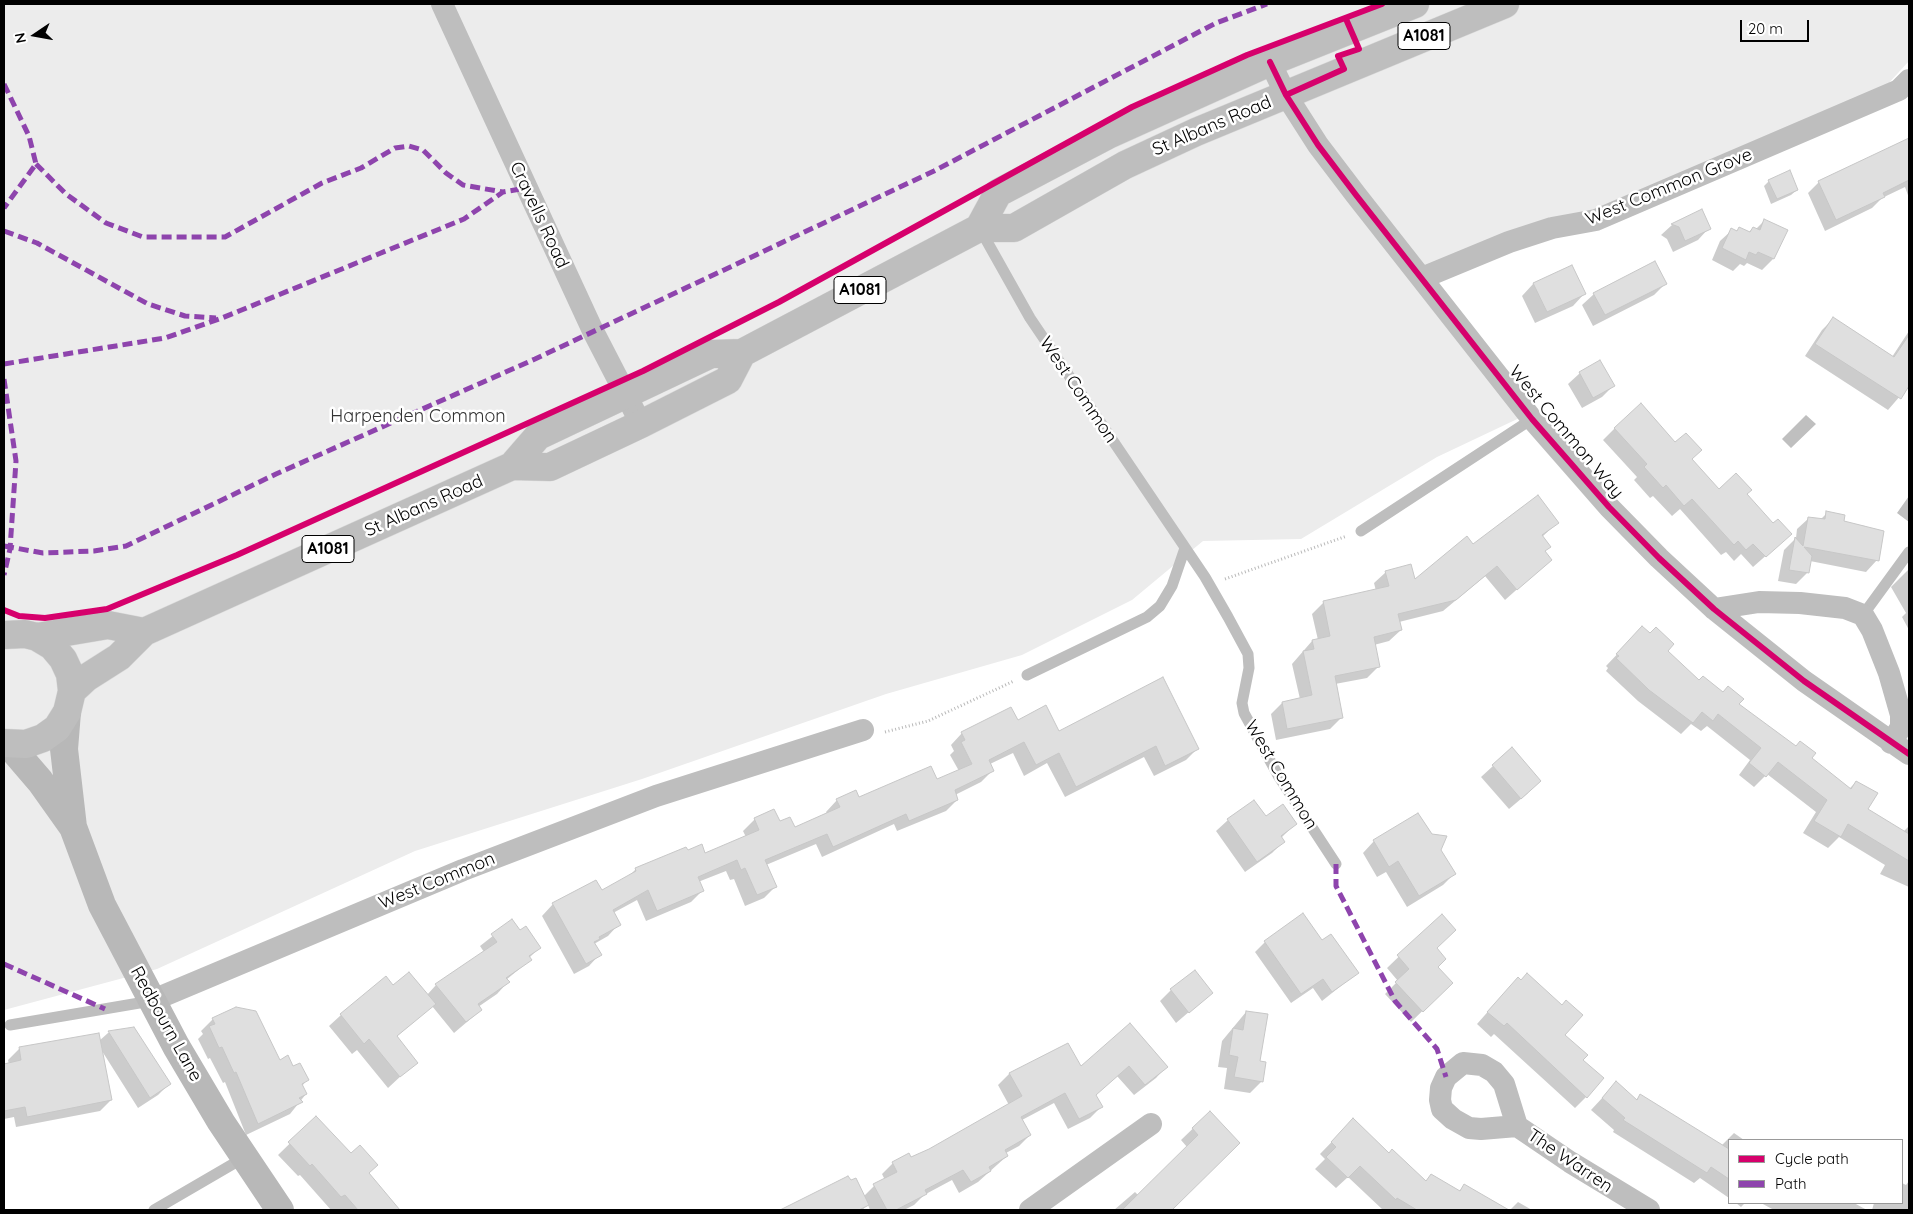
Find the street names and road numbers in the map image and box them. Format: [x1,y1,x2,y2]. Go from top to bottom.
road number: A1081 [1398,22,1450,50]
street label: St Albans Road [1149,91,1275,161]
street label: West Common Grove [1583,144,1755,230]
street label: Cravells Road [505,158,573,272]
road number: A1081 [834,276,886,304]
street label: West Common [1035,333,1121,447]
street label: West Common Way [1504,361,1628,503]
street label: St Albans Road [362,470,486,542]
road number: A1081 [302,536,354,562]
street label: West Common [1240,717,1322,833]
street label: West Common [376,848,498,914]
street label: Redbourn Lane [125,963,207,1085]
street label: The Warren [1523,1125,1617,1197]

